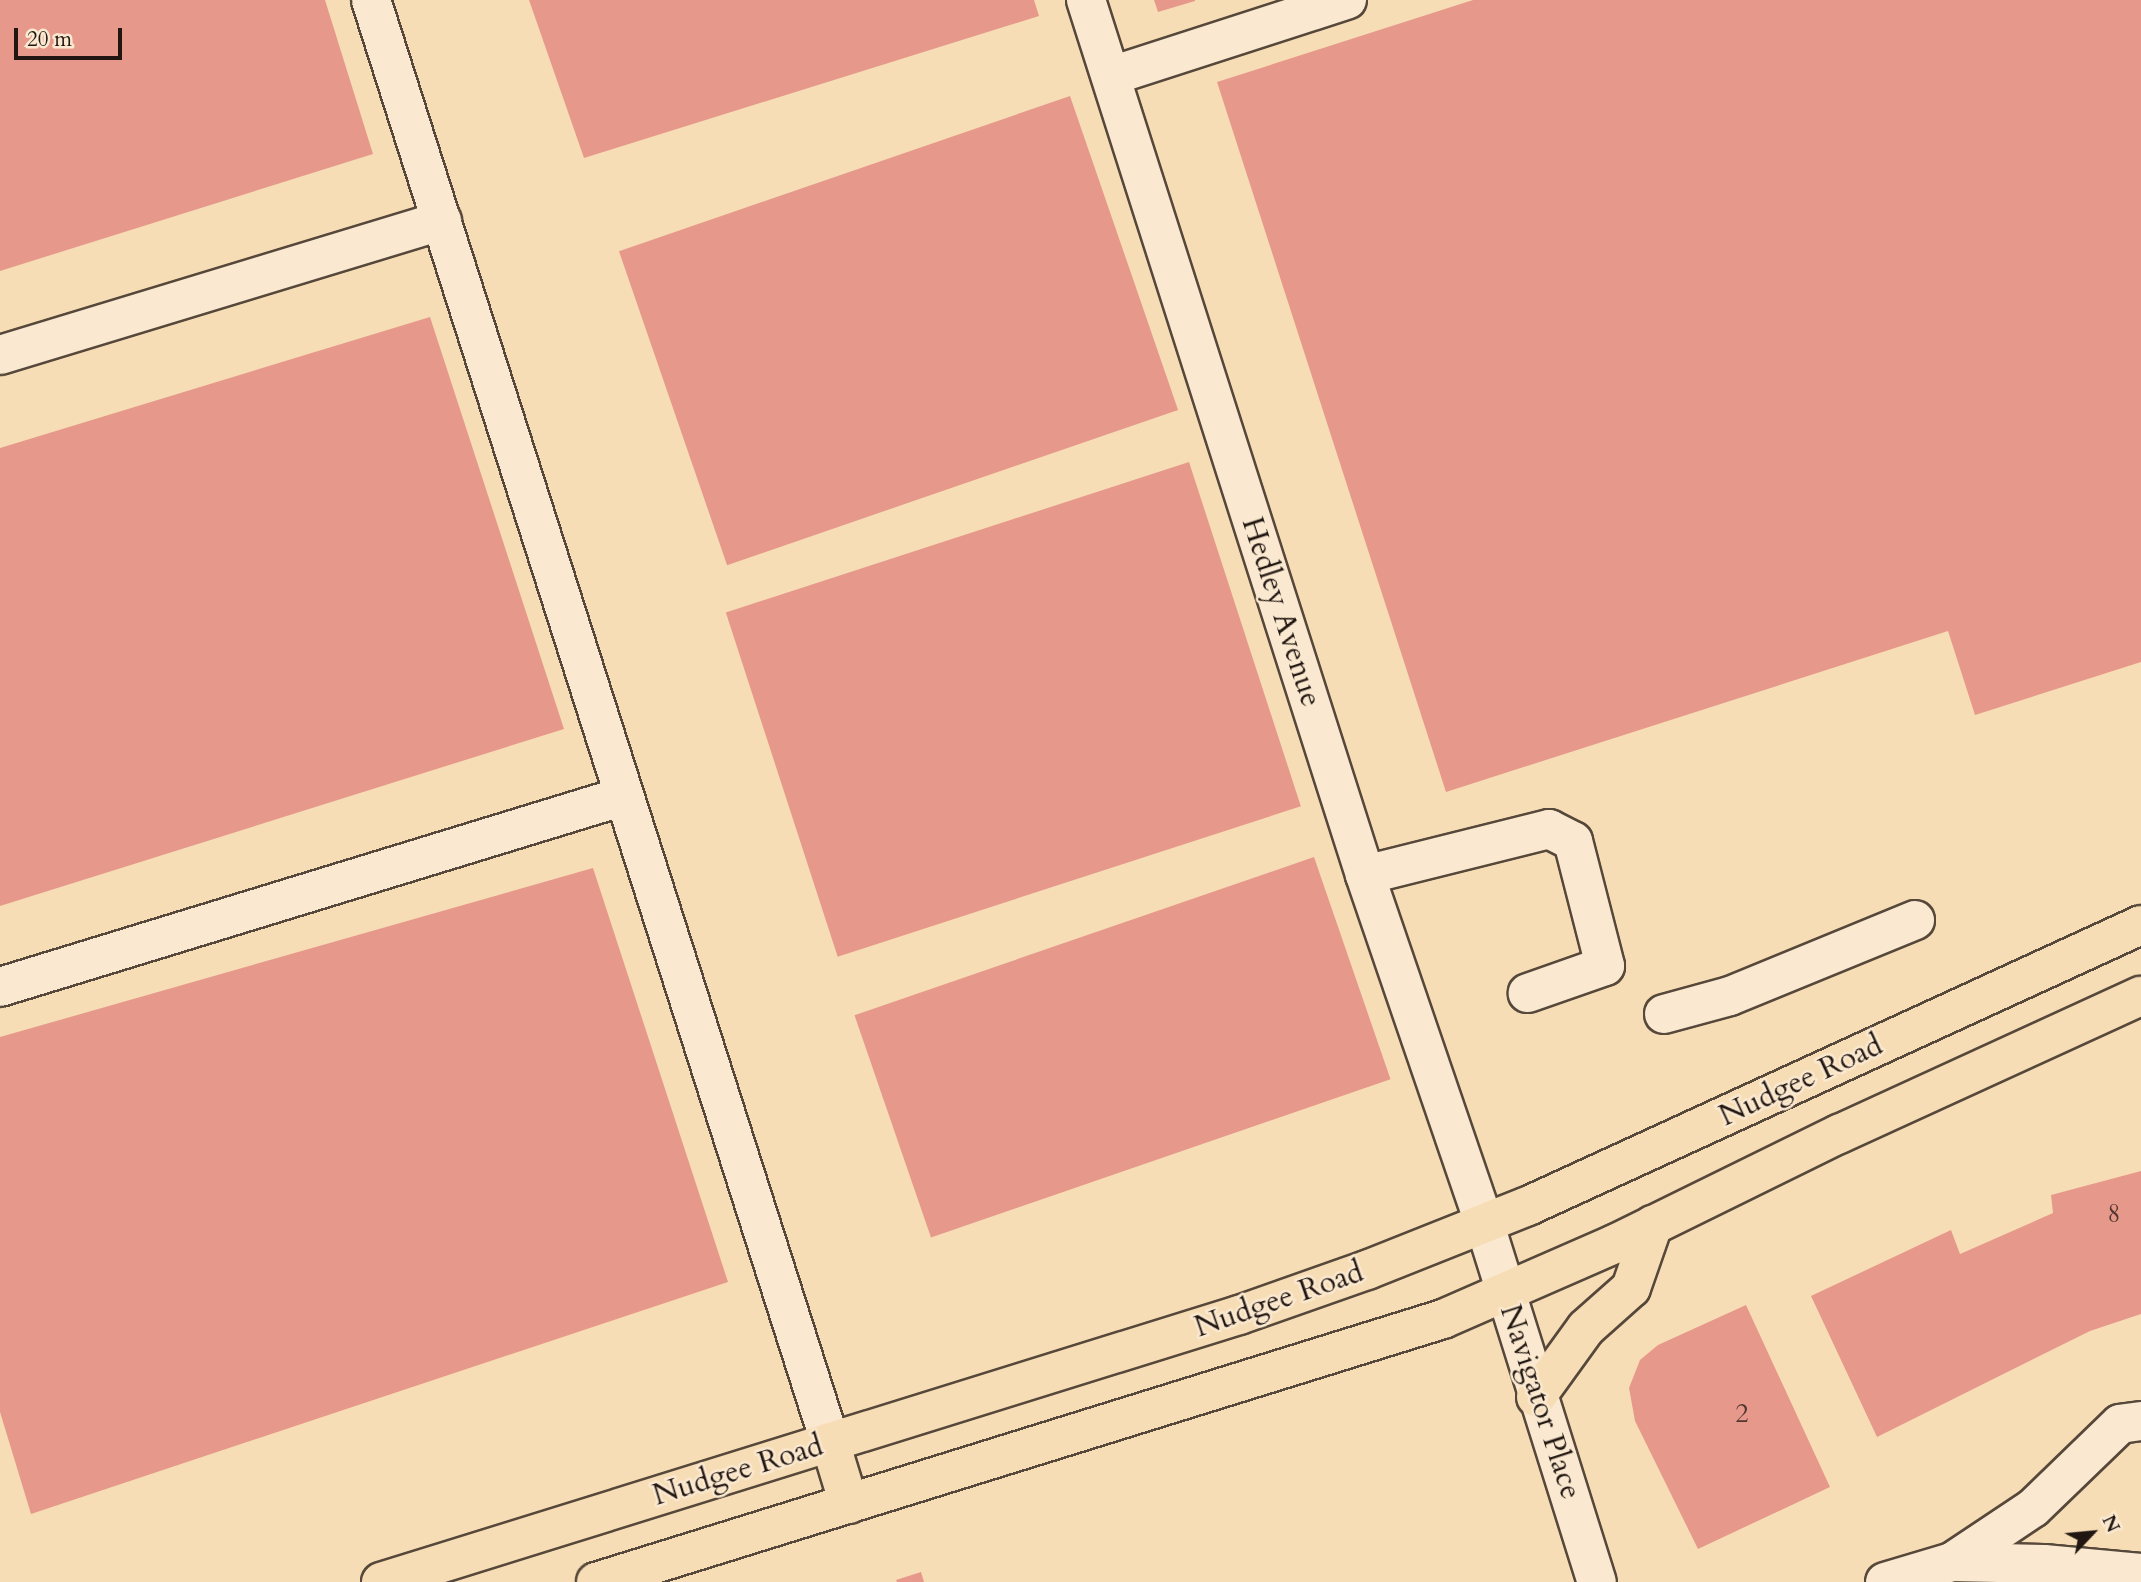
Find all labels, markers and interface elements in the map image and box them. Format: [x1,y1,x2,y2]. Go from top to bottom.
scale bar [18,14,126,58]
text: 20 m [27,25,72,54]
street label: Hedley Avenue [1233,513,1329,711]
street label: Nudgee Road [1714,1027,1888,1135]
house number: 8 [2107,1198,2121,1230]
street label: Nudgee Road [1190,1254,1368,1346]
street label: Navigator Place [1492,1300,1588,1504]
house number: 2 [1735,1398,1749,1430]
street label: Nudgee Road [649,1428,827,1514]
north arrow [2057,1498,2127,1568]
text: N [2096,1511,2126,1537]

